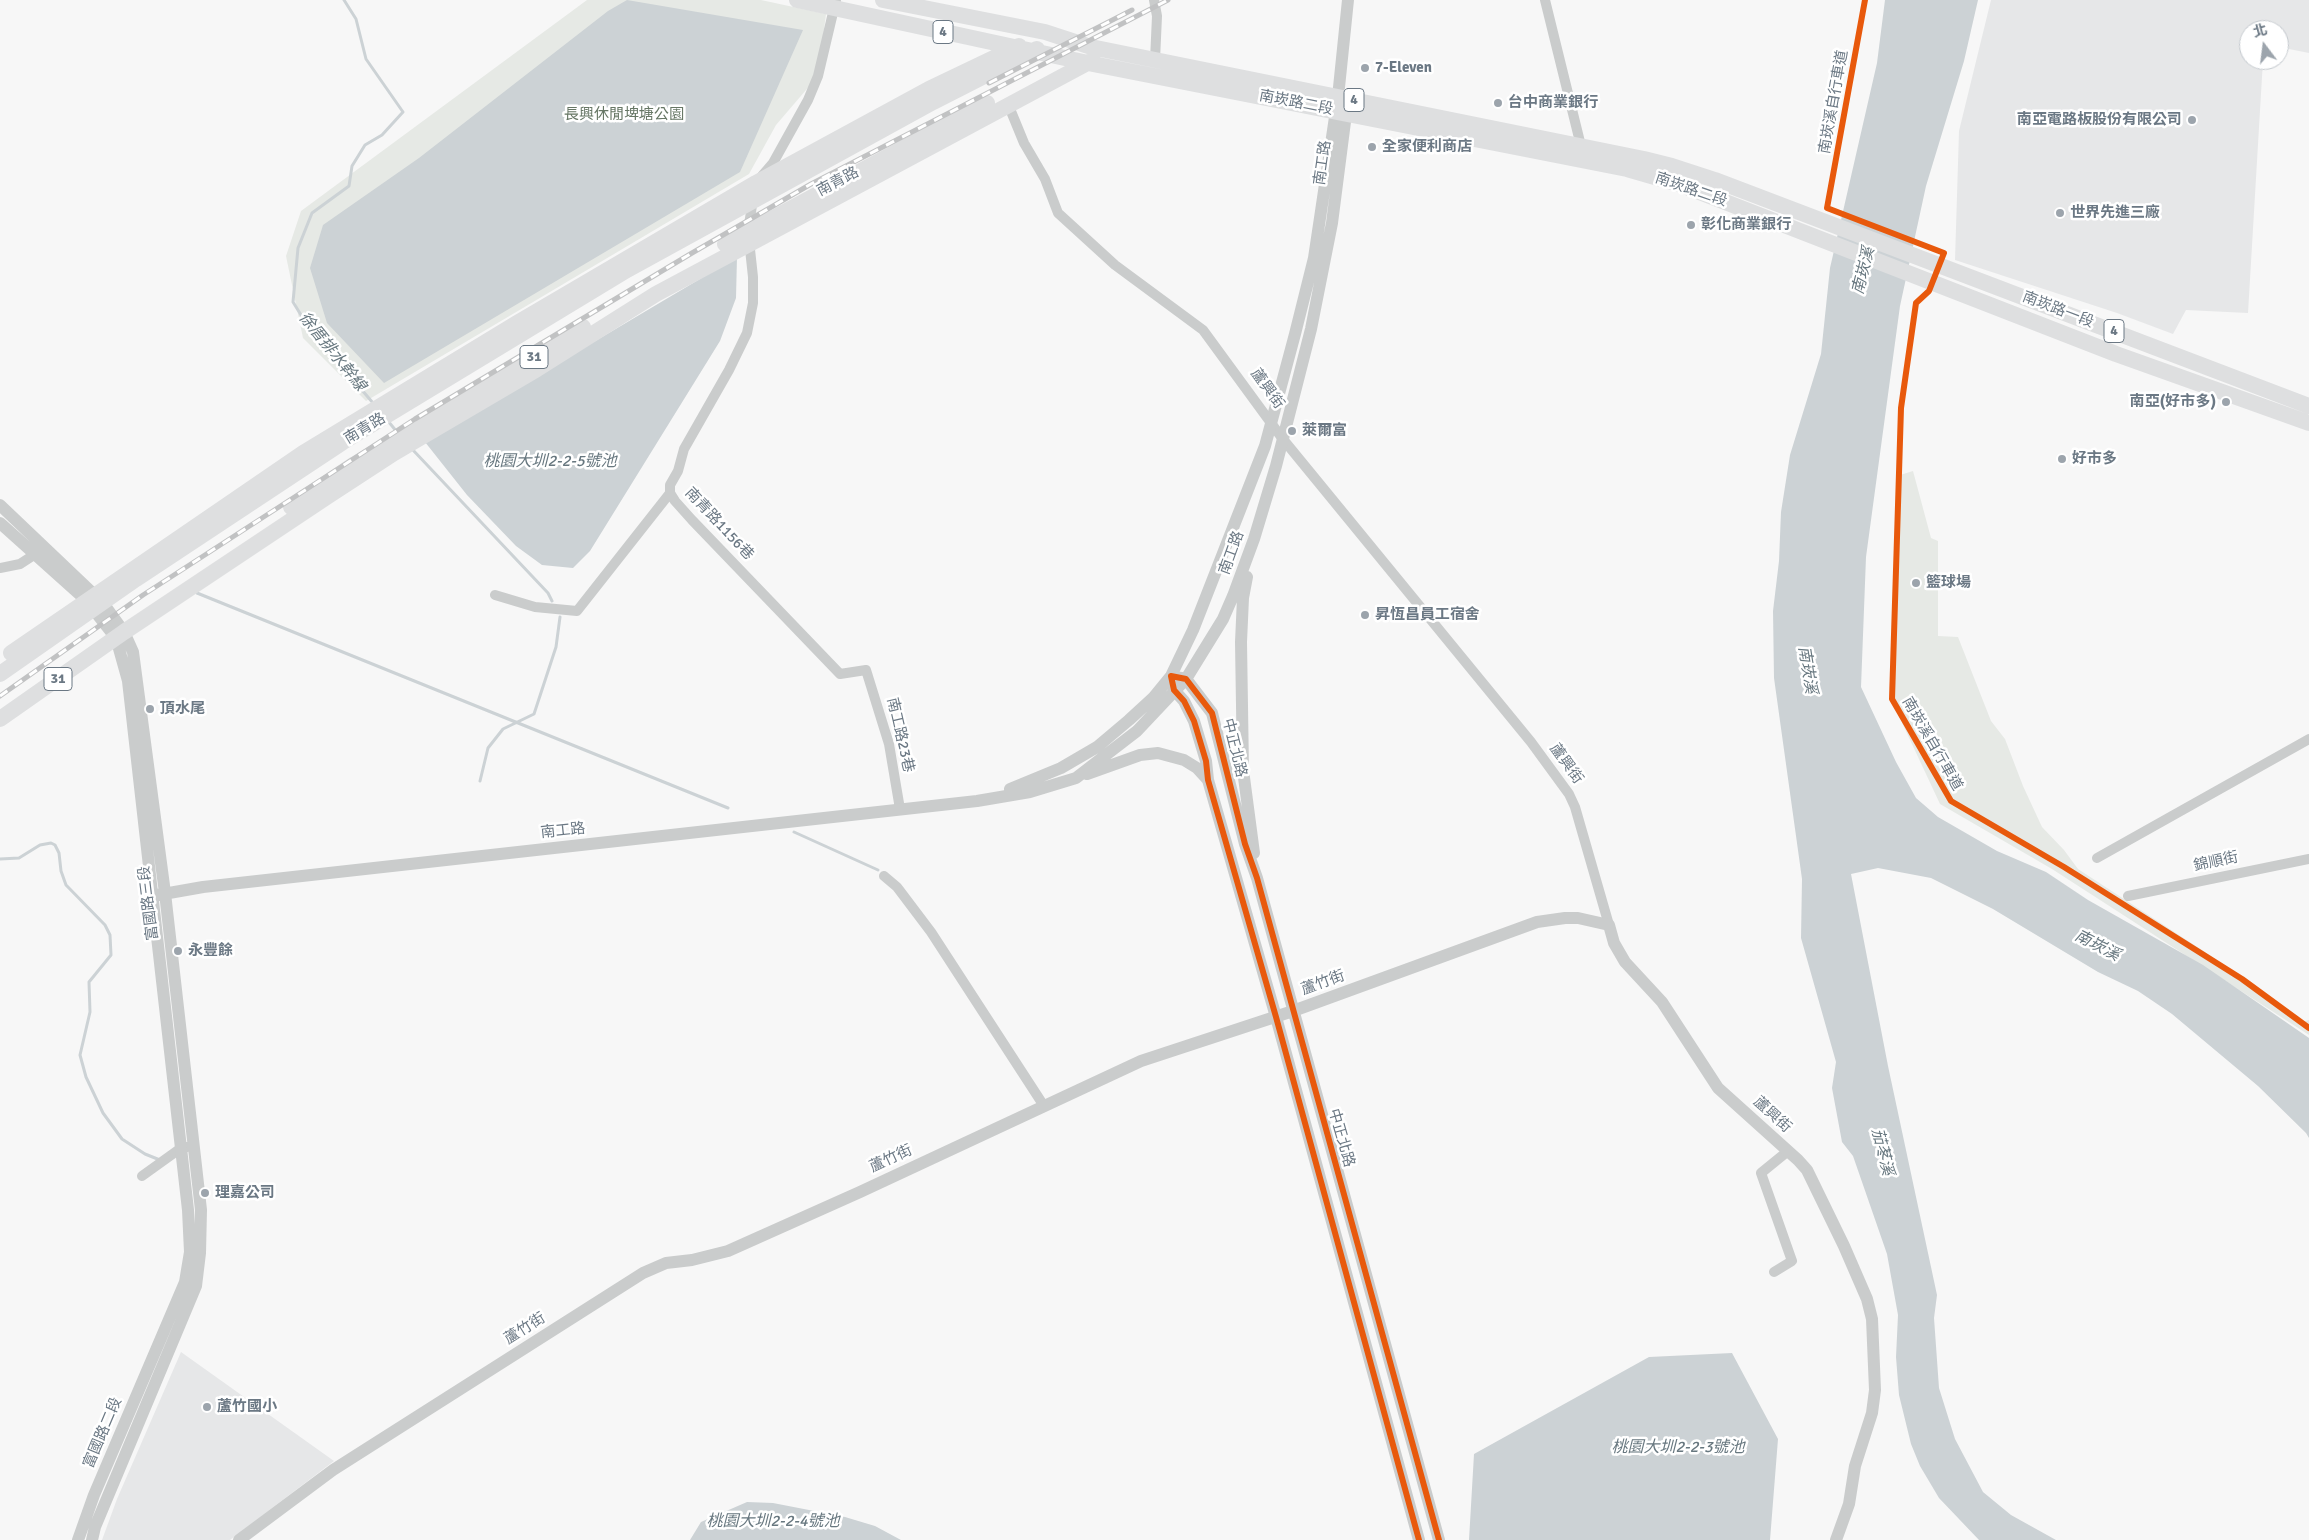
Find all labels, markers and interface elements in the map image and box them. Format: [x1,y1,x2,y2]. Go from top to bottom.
north arrow [2239,20,2289,70]
road number: 4 [933,21,953,44]
text: 北 [2251,21,2269,41]
street label: 南崁溪自行車道 [1816,49,1852,155]
place label: 7-Eleven [1375,59,1432,77]
marker: 7-Eleven [1359,62,1371,74]
street label: 南崁路二段 [1257,87,1335,119]
road number: 4 [1344,88,1364,112]
place label: 台中商業銀行 [1508,94,1598,112]
marker: 台中商業銀行 [1492,97,1504,109]
park label: 長興休閒埤塘公園 [564,106,684,124]
place label: 南亞電路板股份有限公司 [2017,111,2182,129]
marker: 南亞電路板股份有限公司 [2186,114,2198,126]
place label: 全家便利商店 [1382,138,1472,156]
street label: 南工路 [1311,139,1335,187]
marker: 全家便利商店 [1366,141,1378,153]
street label: 南青路 [814,163,862,201]
street label: 南崁路二段 [1653,169,1729,211]
place label: 世界先進三廠 [2070,204,2160,222]
marker: 世界先進三廠 [2054,207,2066,219]
place label: 彰化商業銀行 [1701,216,1791,234]
marker: 彰化商業銀行 [1685,219,1697,231]
water label: 南崁溪 [1849,245,1879,297]
street label: 南崁路一段 [2020,288,2096,332]
water label: 徐厝排水幹線 [294,309,370,395]
road number: 4 [2104,320,2124,342]
road number: 31 [520,346,548,368]
street label: 蘆興街 [1246,366,1288,412]
place label: 南亞(好市多) [2130,393,2216,411]
marker: 南亞(好市多) [2220,396,2232,408]
street label: 南青路 [341,410,389,448]
place label: 萊爾富 [1302,422,1347,440]
marker: 萊爾富 [1286,425,1298,437]
place label: 好市多 [2072,450,2117,468]
water label: 桃園大圳2-2-5號池 [483,452,617,472]
marker: 好市多 [2056,453,2068,465]
street label: 南青路1156巷 [681,484,757,564]
street label: 南工路 [1216,529,1248,577]
place label: 籃球場 [1926,574,1971,592]
marker: 籃球場 [1910,577,1922,589]
place label: 昇恆昌員工宿舍 [1375,606,1480,624]
marker: 昇恆昌員工宿舍 [1359,609,1371,621]
water label: 南崁溪 [1794,645,1820,695]
road number: 31 [44,668,72,691]
street label: 南崁溪自行車道 [1898,694,1966,794]
street label: 南工路23巷 [883,696,917,774]
place label: 頂水尾 [160,700,205,718]
marker: 頂水尾 [144,703,156,715]
street label: 中正北路 [1218,717,1250,779]
street label: 蘆興街 [1545,741,1587,787]
street label: 南工路 [540,820,586,842]
street label: 錦順街 [2192,849,2240,875]
street label: 富國路三段 [135,865,163,941]
water label: 南崁溪 [2071,927,2123,965]
place label: 永豐餘 [188,942,233,960]
marker: 永豐餘 [172,945,184,957]
street label: 蘆竹街 [1299,967,1347,999]
street label: 蘆興街 [1749,1093,1795,1137]
street label: 中正北路 [1324,1107,1358,1169]
water label: 茄苳溪 [1867,1126,1897,1178]
street label: 蘆竹街 [867,1141,915,1177]
place label: 理嘉公司 [215,1184,275,1202]
marker: 理嘉公司 [199,1187,211,1199]
street label: 蘆竹街 [501,1309,549,1349]
street label: 富國路二段 [80,1395,126,1471]
place label: 蘆竹國小 [217,1398,277,1416]
marker: 蘆竹國小 [201,1401,213,1413]
water label: 桃園大圳2-2-3號池 [1611,1438,1745,1458]
water label: 桃園大圳2-2-4號池 [706,1512,840,1532]

